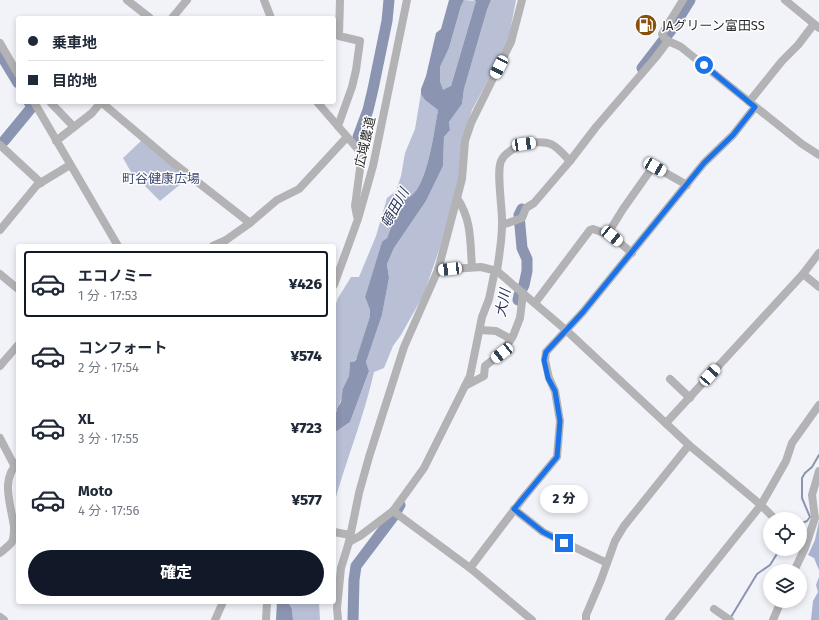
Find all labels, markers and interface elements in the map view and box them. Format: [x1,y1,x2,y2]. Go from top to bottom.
fuel station icon: JAグリーン富田SS [633,12,659,38]
place label: JAグリーン富田SS [662,18,765,33]
text: 乗車地 [52,34,97,52]
car [488,54,510,80]
route start [695,56,713,74]
text: 目的地 [52,72,97,90]
street label: 広域農道 [352,115,378,169]
car [511,136,537,152]
car [642,156,668,178]
park label: 町谷健康広場 [122,171,200,186]
water label: 頓田川 [377,184,414,230]
car [599,224,625,248]
car [437,262,463,276]
icon: car [30,266,66,302]
text: エコノミー [78,267,153,285]
text: ¥426 [289,275,322,293]
water label: 大川 [492,286,514,318]
text: 1 分 · 17:53 [78,288,138,303]
icon: car [30,338,66,374]
text: コンフォート [78,339,168,357]
car [489,341,515,365]
text: ¥574 [291,347,322,365]
text: 2 分 · 17:54 [78,360,139,375]
car [698,362,722,388]
icon: car [30,410,66,446]
text: XL [78,410,94,428]
text: ¥723 [291,419,322,437]
text: 3 分 · 17:55 [78,431,138,446]
icon: car [30,482,66,518]
text: Moto [78,482,113,500]
callout: 2 分 [540,485,588,513]
text: ¥577 [291,491,322,509]
text: 2 分 [553,491,575,506]
text: 4 分 · 17:56 [78,503,139,518]
map controls [763,512,807,608]
button: locate [763,512,807,556]
route end [555,534,573,552]
button: 確定 [28,550,324,596]
button: layers [763,564,807,608]

